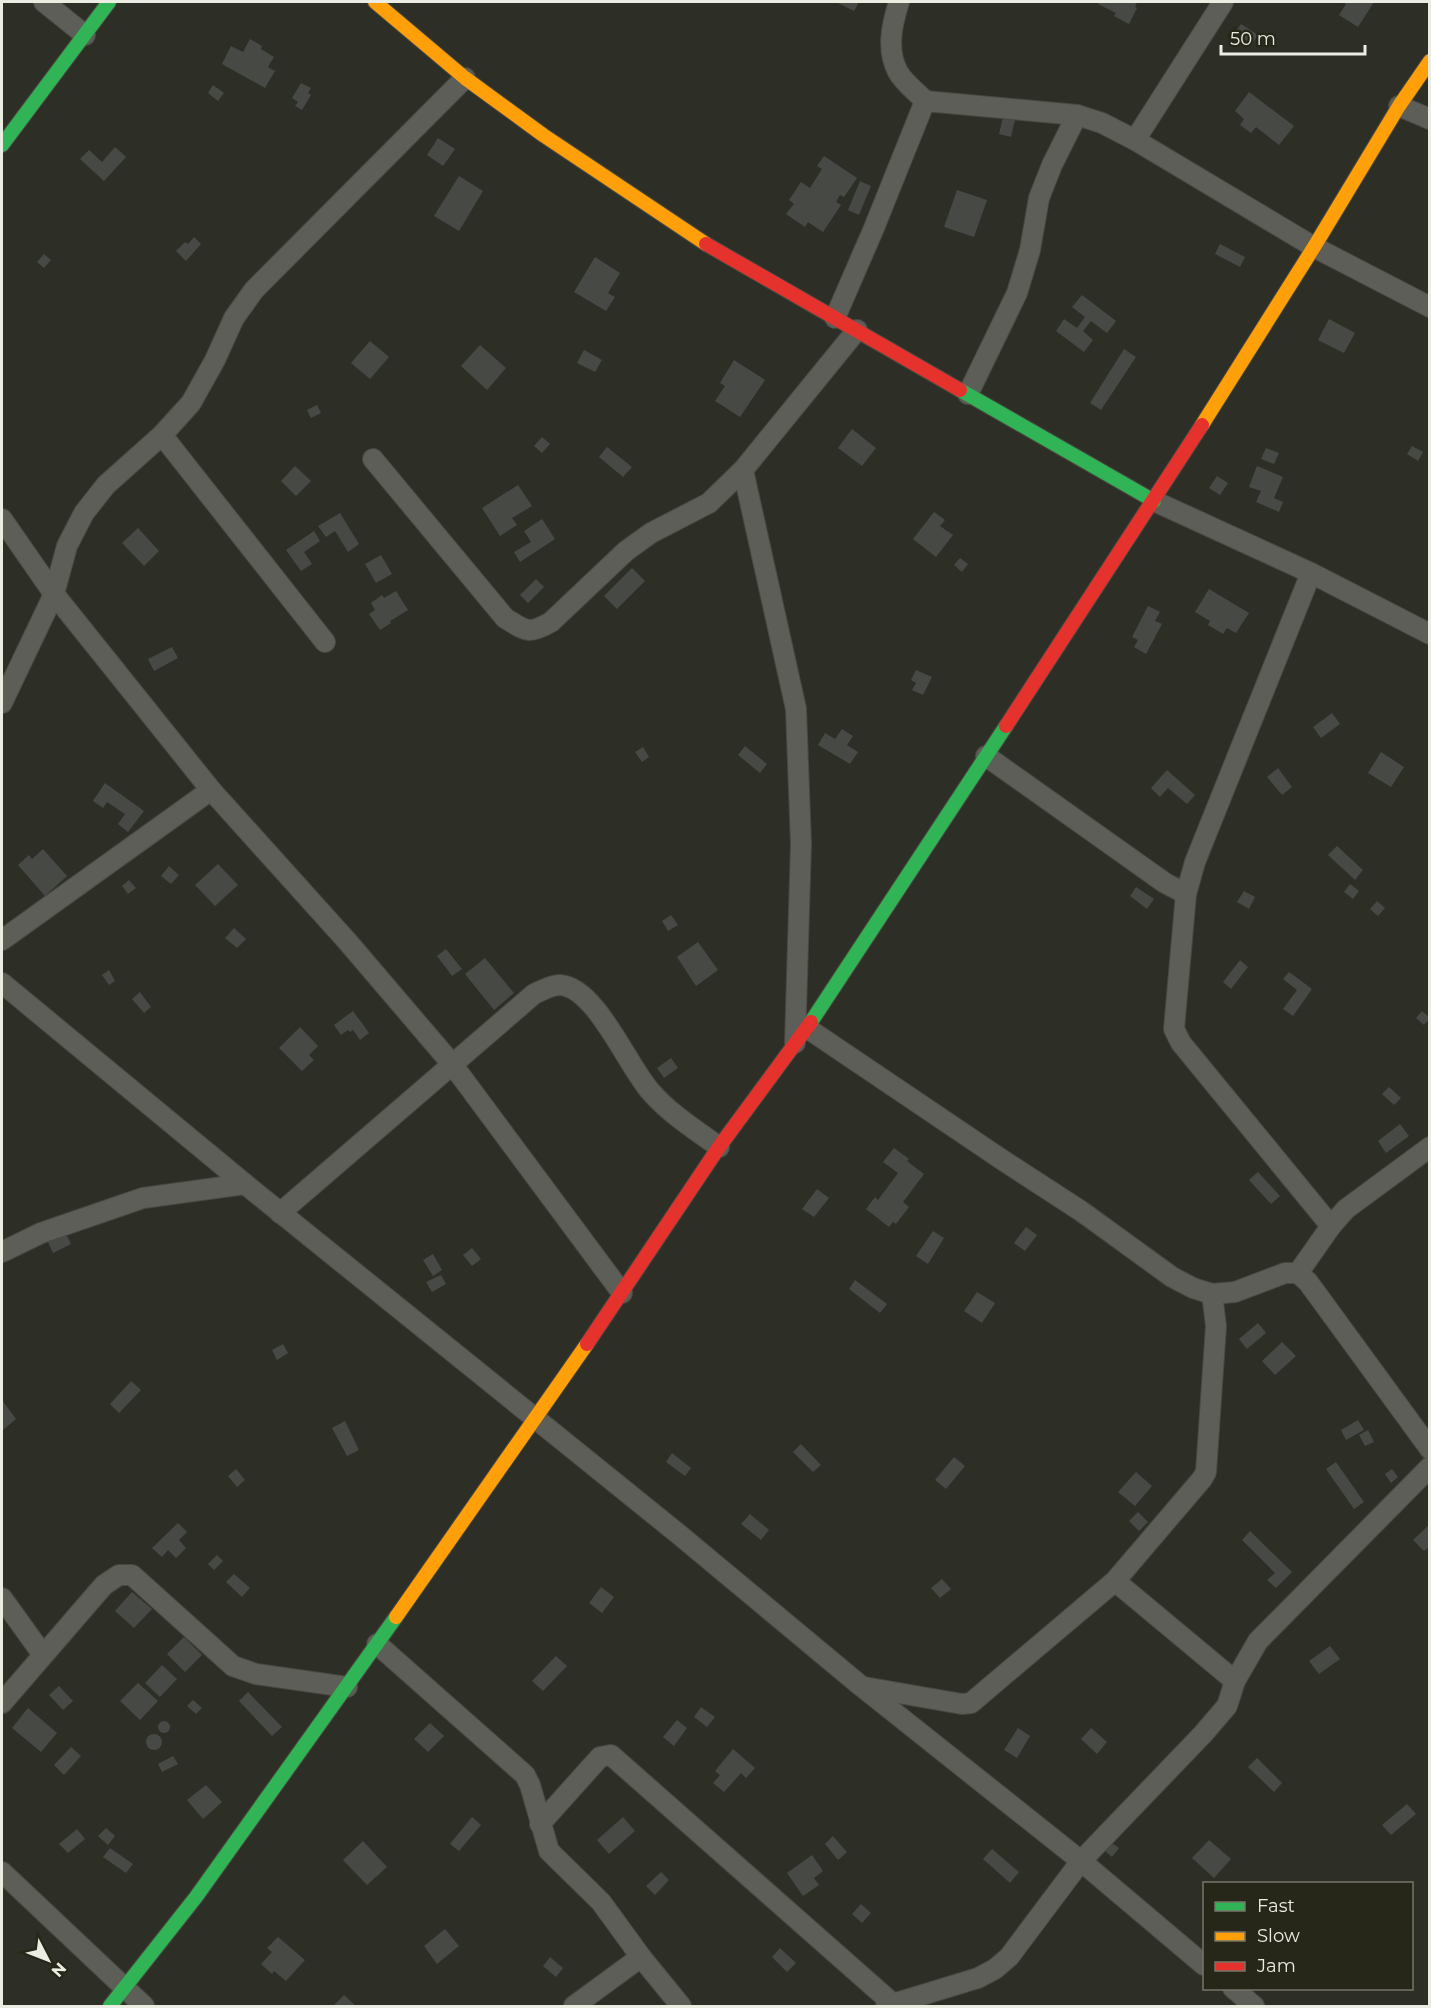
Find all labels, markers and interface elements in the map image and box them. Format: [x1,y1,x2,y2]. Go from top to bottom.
scale bar [1221,18,1365,56]
text: 50 m [1230,28,1276,50]
legend [1203,1882,1413,1990]
text: Fast [1257,1895,1295,1917]
text: Slow [1257,1925,1300,1947]
north arrow [18,1930,78,1990]
text: Jam [1256,1955,1296,1977]
text: N [47,1959,70,1981]

